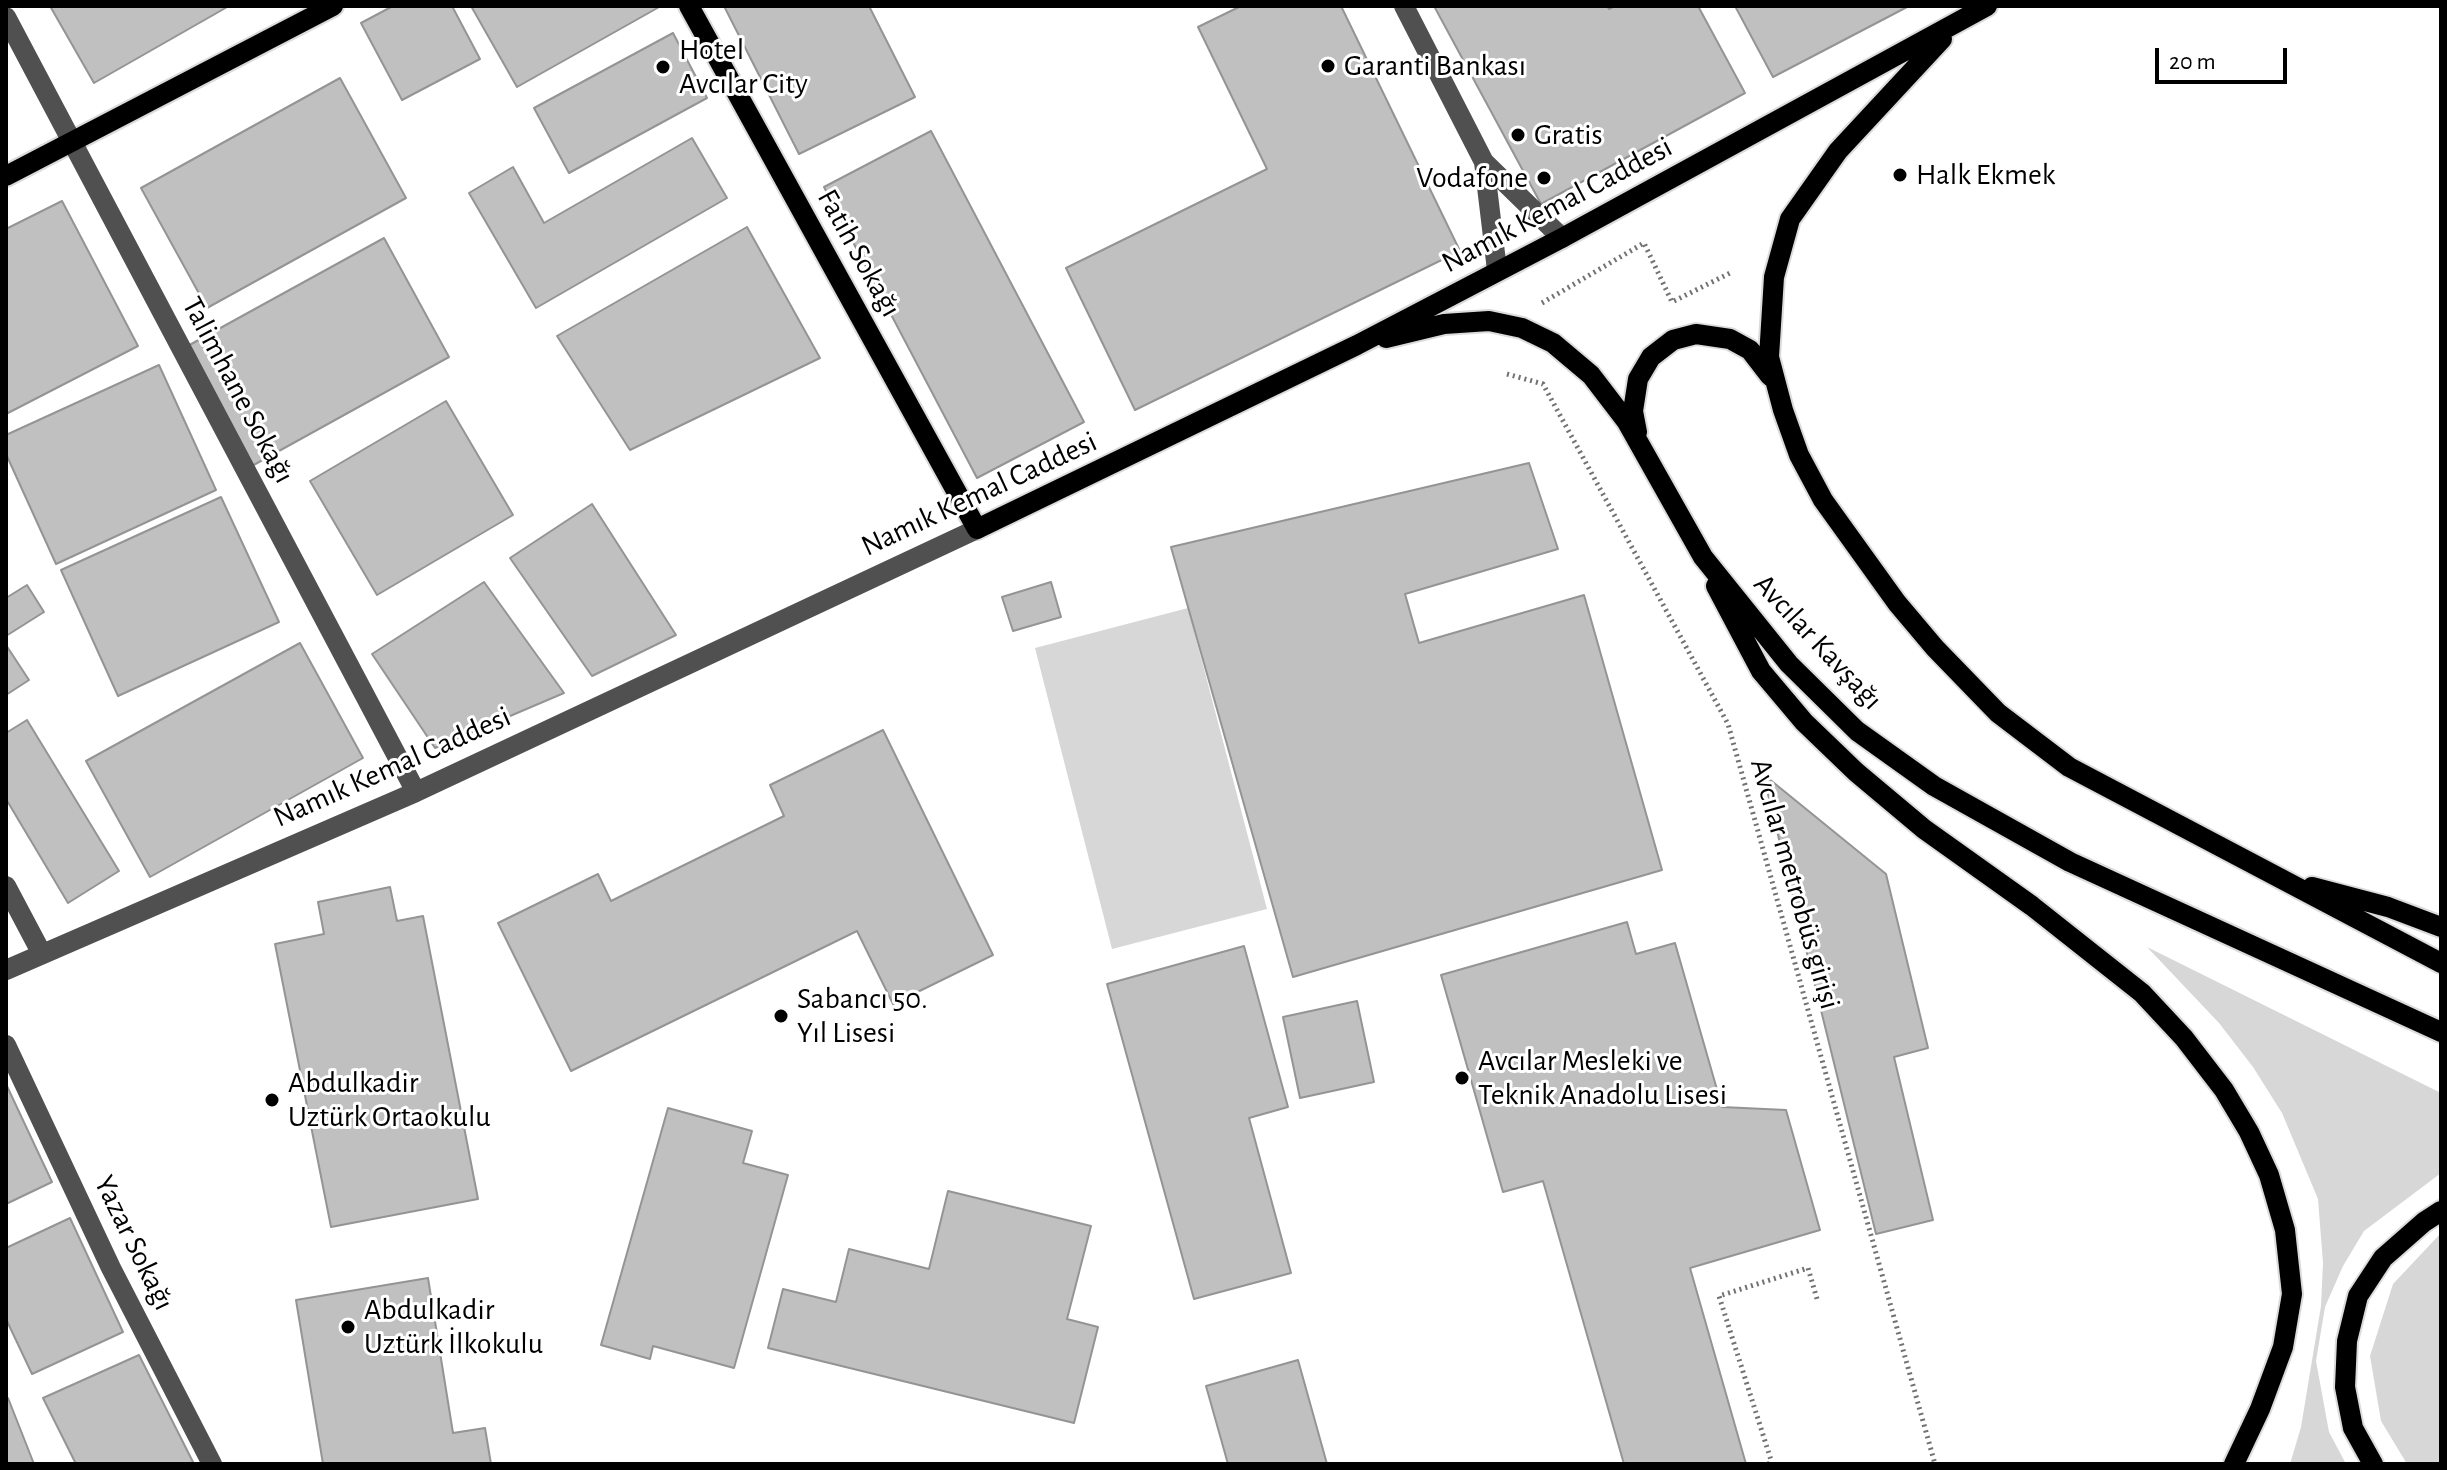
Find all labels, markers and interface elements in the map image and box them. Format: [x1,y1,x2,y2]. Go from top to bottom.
place label: Hotel Avcılar City [679,32,808,102]
scale bar [2159,32,2291,82]
place label: Garanti Bankası [1344,48,1526,84]
text: 20 m [2169,50,2216,74]
marker: Garanti Bankası [1319,57,1337,75]
marker: Hotel Avcılar City [654,58,672,76]
place label: Gratis [1534,117,1603,153]
marker: Gratis [1509,126,1527,144]
street label: Namık Kemal Caddesi [1436,129,1678,281]
place label: Halk Ekmek [1916,157,2055,193]
place label: Vodafone [1416,160,1528,196]
marker: Halk Ekmek [1891,166,1909,184]
marker: Vodafone [1535,169,1553,187]
street label: Fatih Sokağı [809,183,909,323]
street label: Talimhane Sokağı [174,291,302,489]
street label: Namık Kemal Caddesi [855,424,1103,564]
street label: Avcılar Kavşağı [1746,567,1890,717]
street label: Namık Kemal Caddesi [268,699,516,835]
street label: Avcılar metrobüs girişi [1742,754,1848,1014]
place label: Sabancı 50. Yıl Lisesi [797,981,928,1052]
marker: Sabancı 50. Yıl Lisesi [772,1007,790,1025]
place label: Avcılar Mesleki ve Teknik Anadolu Lisesi [1478,1043,1727,1114]
place label: Abdulkadir Uztürk Ortaokulu [288,1065,491,1136]
marker: Avcılar Mesleki ve Teknik Anadolu Lisesi [1453,1069,1471,1087]
marker: Abdulkadir Uztürk Ortaokulu [263,1091,281,1109]
street label: Yazar Sokağı [86,1170,182,1316]
place label: Abdulkadir Uztürk İlkokulu [364,1292,543,1362]
marker: Abdulkadir Uztürk İlkokulu [339,1318,357,1336]

